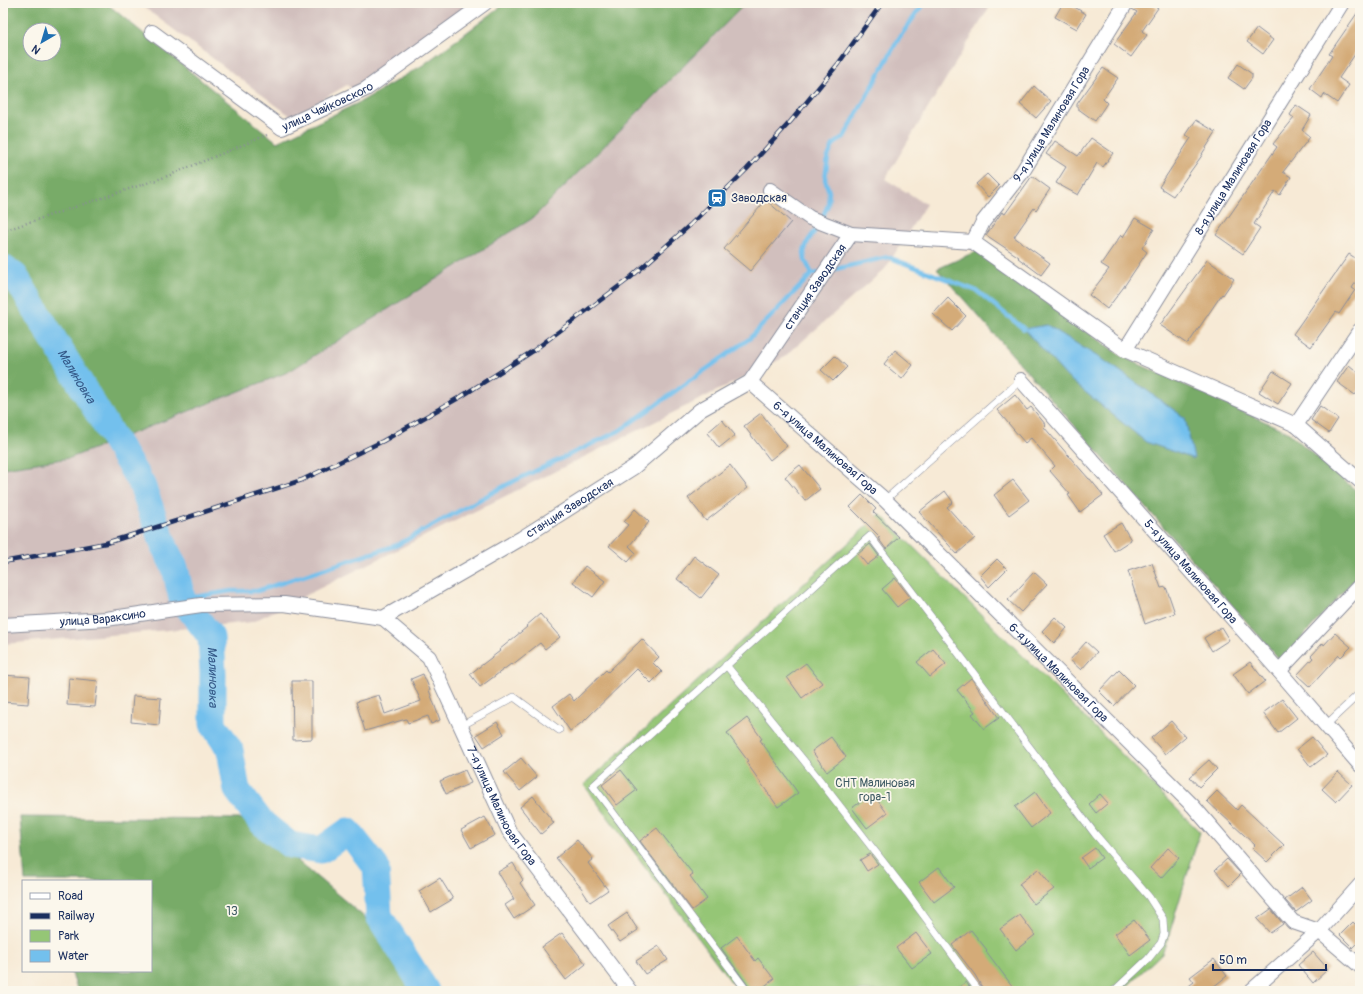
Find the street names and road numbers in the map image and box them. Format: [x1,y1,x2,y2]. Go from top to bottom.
street label: 9-я улица Малиновая Гора [1010,63,1093,185]
street label: улица Чайковского [279,78,377,135]
street label: 8-я улица Малиновая Гора [1191,116,1275,238]
street label: станция Заводская [780,241,850,332]
street label: 6-я улица Малиновая Гора [770,398,881,498]
street label: станция Заводская [523,474,616,541]
street label: 5-я улица Малиновая Гора [1141,516,1241,627]
street label: улица Вараксино [58,606,147,629]
street label: 6-я улица Малиновая Гора [1006,620,1112,725]
street label: 7-я улица Малиновая Гора [463,744,540,869]

